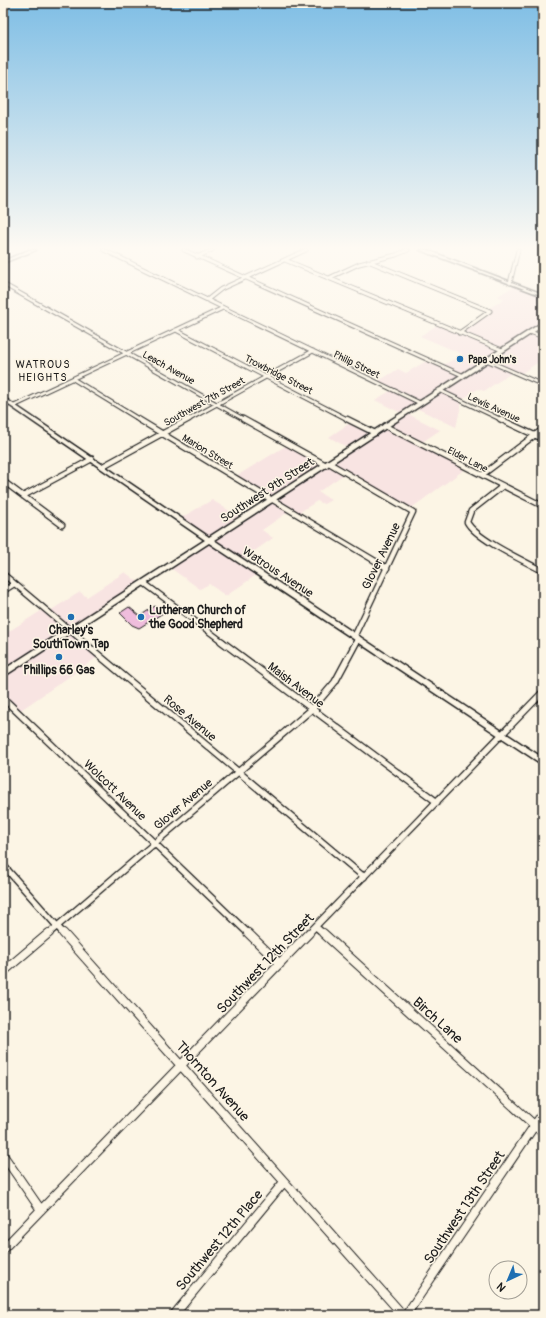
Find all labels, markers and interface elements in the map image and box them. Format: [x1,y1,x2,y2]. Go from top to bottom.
street label: Philip Street [331,348,383,382]
street label: Leach Avenue [140,349,197,387]
street label: Trowbridge Street [242,353,316,398]
marker: Papa John's [455,354,465,364]
place label: Papa John's [468,354,517,366]
district label: WATROUS HEIGHTS [15,358,71,384]
street label: Southwest 7th Street [162,374,248,429]
street label: Lewis Avenue [465,391,522,425]
street label: Marion Street [180,432,236,472]
street label: Elder Lane [445,445,490,475]
street label: Southwest 9th Street [218,454,317,526]
street label: Glover Avenue [359,520,404,592]
street label: Watrous Avenue [239,544,316,601]
place label: Lutheran Church of the Good Shepherd [148,603,246,632]
marker: Charley's SouthTown Tap [66,612,76,622]
marker: Lutheran Church of the Good Shepherd [136,612,146,622]
place label: Charley's SouthTown Tap [33,623,110,652]
marker: Phillips 66 Gas [54,652,64,662]
street label: Maish Avenue [264,659,327,712]
place label: Phillips 66 Gas [23,663,95,678]
street label: Rose Avenue [160,692,219,745]
street label: Wolcott Avenue [80,757,149,824]
street label: Glover Avenue [151,775,216,833]
street label: Southwest 12th Street [213,909,318,1017]
street label: Birch Lane [409,994,466,1047]
street label: Thornton Avenue [172,1038,253,1125]
street label: Southwest 13th Street [420,1147,509,1267]
street label: Southwest 12th Place [172,1186,267,1294]
north arrow [488,1260,528,1300]
text: N [494,1279,509,1294]

